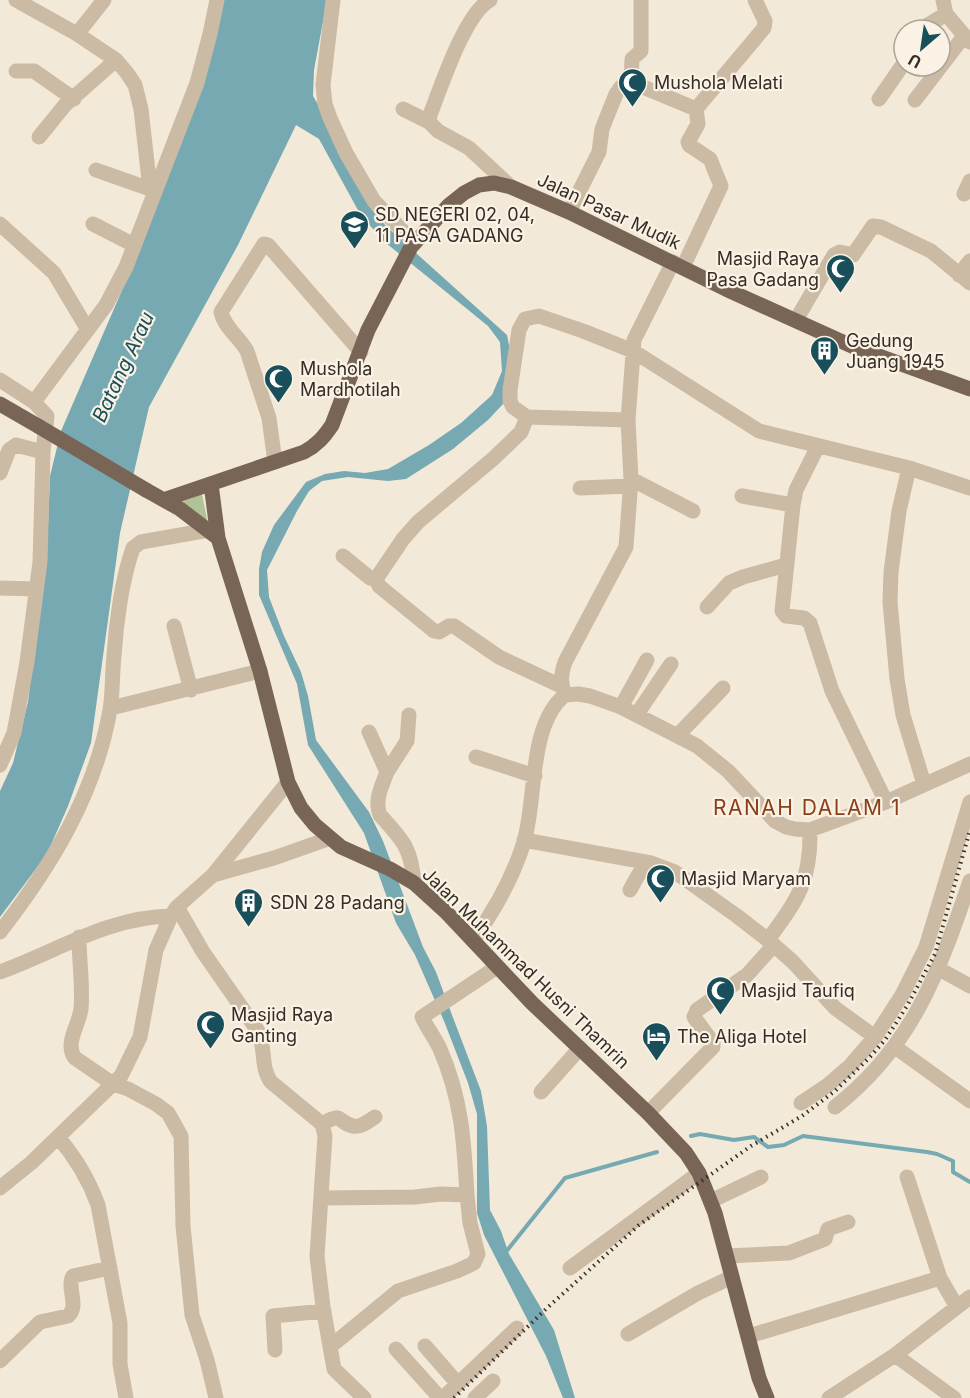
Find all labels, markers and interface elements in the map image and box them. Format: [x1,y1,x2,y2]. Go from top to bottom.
north arrow [892,18,952,78]
text: U [905,50,925,73]
mosque icon: Mushola Melati [617,66,649,108]
place label: Mushola Melati [654,72,783,93]
street label: Jalan Pasar Mudik [534,169,684,253]
place label: SD NEGERI 02, 04, 11 PASA GADANG [375,204,535,246]
school or university icon: SD NEGERI 02, 04, 11 PASA GADANG [338,208,370,250]
place label: Masjid Raya Pasa Gadang [706,248,819,290]
mosque icon: Masjid Raya Pasa Gadang [824,252,856,294]
water label: Batang Arau [87,308,159,426]
place label: Gedung Juang 1945 [846,330,945,372]
building icon: Gedung Juang 1945 [809,334,841,376]
place label: Mushola Mardhotilah [300,358,401,400]
mosque icon: Mushola Mardhotilah [263,362,295,404]
district label: RANAH DALAM 1 [713,795,901,820]
mosque icon: Masjid Maryam [644,862,676,904]
street label: Jalan Muhammad Husni Thamrin [418,863,634,1073]
place label: Masjid Maryam [681,868,811,889]
building icon: SDN 28 Padang [233,886,265,928]
place label: SDN 28 Padang [270,892,405,913]
mosque icon: Masjid Taufiq [704,974,736,1016]
place label: Masjid Taufiq [741,980,855,1001]
place label: Masjid Raya Ganting [231,1004,333,1046]
mosque icon: Masjid Raya Ganting [194,1008,226,1050]
hotel icon: The Aliga Hotel [640,1020,672,1062]
place label: The Aliga Hotel [677,1026,807,1047]

